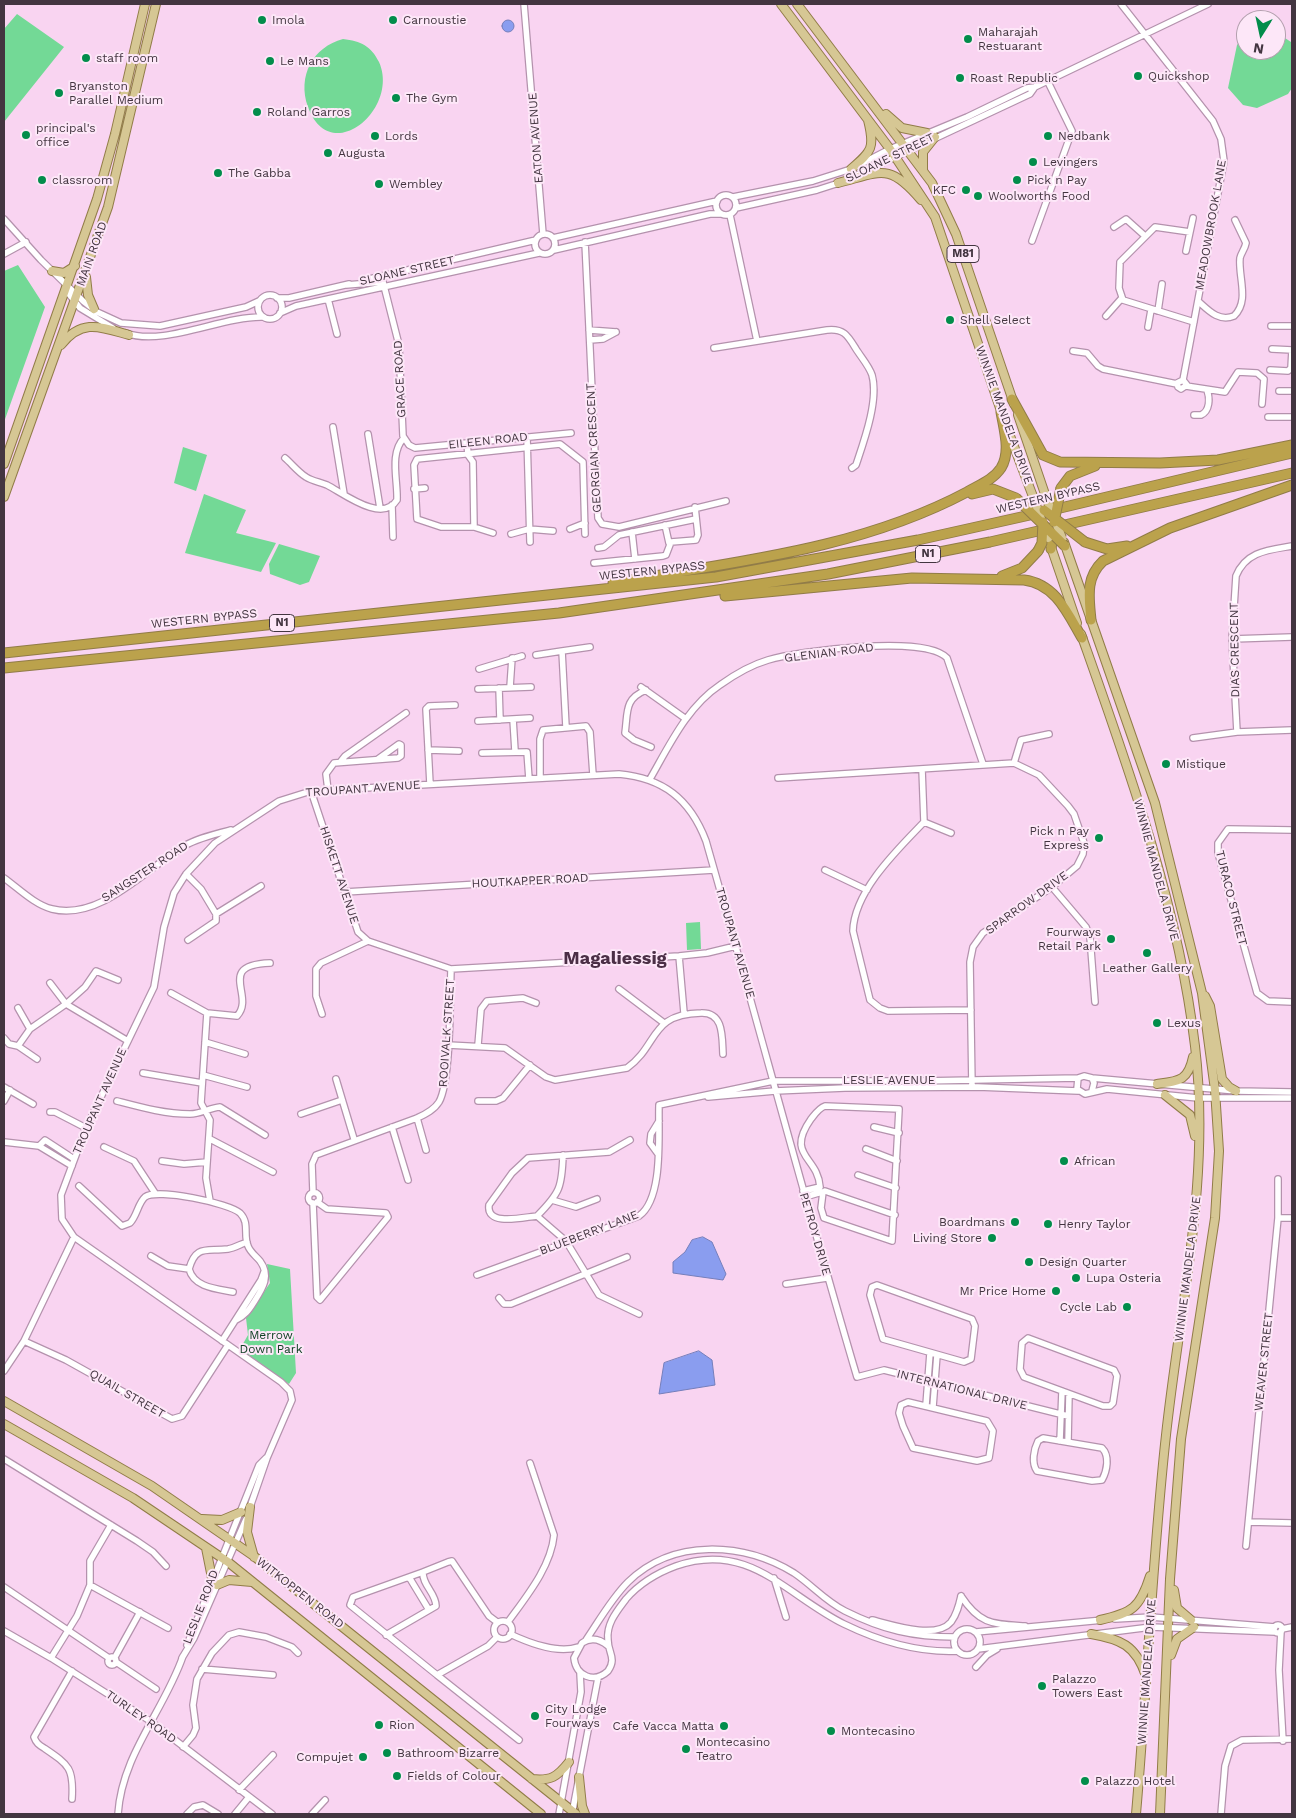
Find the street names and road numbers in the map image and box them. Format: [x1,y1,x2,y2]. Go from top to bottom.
street label: EATON AVENUE [526,92,546,184]
street label: SLOANE STREET [843,130,937,186]
street label: MEADOWBROOK LANE [1192,159,1230,291]
street label: MAIN ROAD [74,220,110,288]
road number: M81 [947,245,979,262]
street label: SLOANE STREET [358,253,456,289]
street label: GRACE ROAD [391,340,409,418]
street label: WINNIE MANDELA DRIVE [972,344,1036,486]
street label: GEORGIAN CRESCENT [583,383,605,513]
street label: EILEEN ROAD [448,430,528,452]
street label: WESTERN BYPASS [995,479,1101,517]
road number: N1 [916,546,940,562]
street label: WESTERN BYPASS [598,558,706,584]
street label: DIAS CRESCENT [1227,602,1243,698]
street label: WESTERN BYPASS [150,606,258,632]
road number: N1 [270,614,294,632]
street label: GLENIAN ROAD [784,640,874,666]
street label: TROUPANT AVENUE [305,778,421,800]
street label: WINNIE MANDELA DRIVE [1130,798,1182,942]
street label: HISKETT AVENUE [316,824,362,926]
street label: SANGSTER ROAD [99,839,191,905]
street label: TURACO STREET [1212,849,1250,947]
street label: SPARROW DRIVE [983,868,1071,938]
street label: HOUTKAPPER ROAD [471,871,589,891]
street label: TROUPANT AVENUE [712,886,758,1000]
street label: ROOIVALK STREET [436,978,458,1088]
street label: TROUPANT AVENUE [70,1046,130,1156]
street label: LESLIE AVENUE [843,1073,935,1087]
street label: PETROY DRIVE [796,1191,834,1277]
street label: WINNIE MANDELA DRIVE [1172,1196,1204,1342]
street label: BLUEBERRY LANE [538,1208,640,1258]
street label: WEAVER STREET [1252,1312,1276,1412]
street label: QUAIL STREET [87,1367,167,1421]
street label: INTERNATIONAL DRIVE [895,1367,1029,1413]
street label: WITKOPPEN ROAD [253,1554,347,1632]
street label: LESLIE ROAD [180,1568,222,1646]
street label: WINNIE MANDELA DRIVE [1135,1599,1159,1745]
street label: TURLEY ROAD [103,1687,179,1747]

